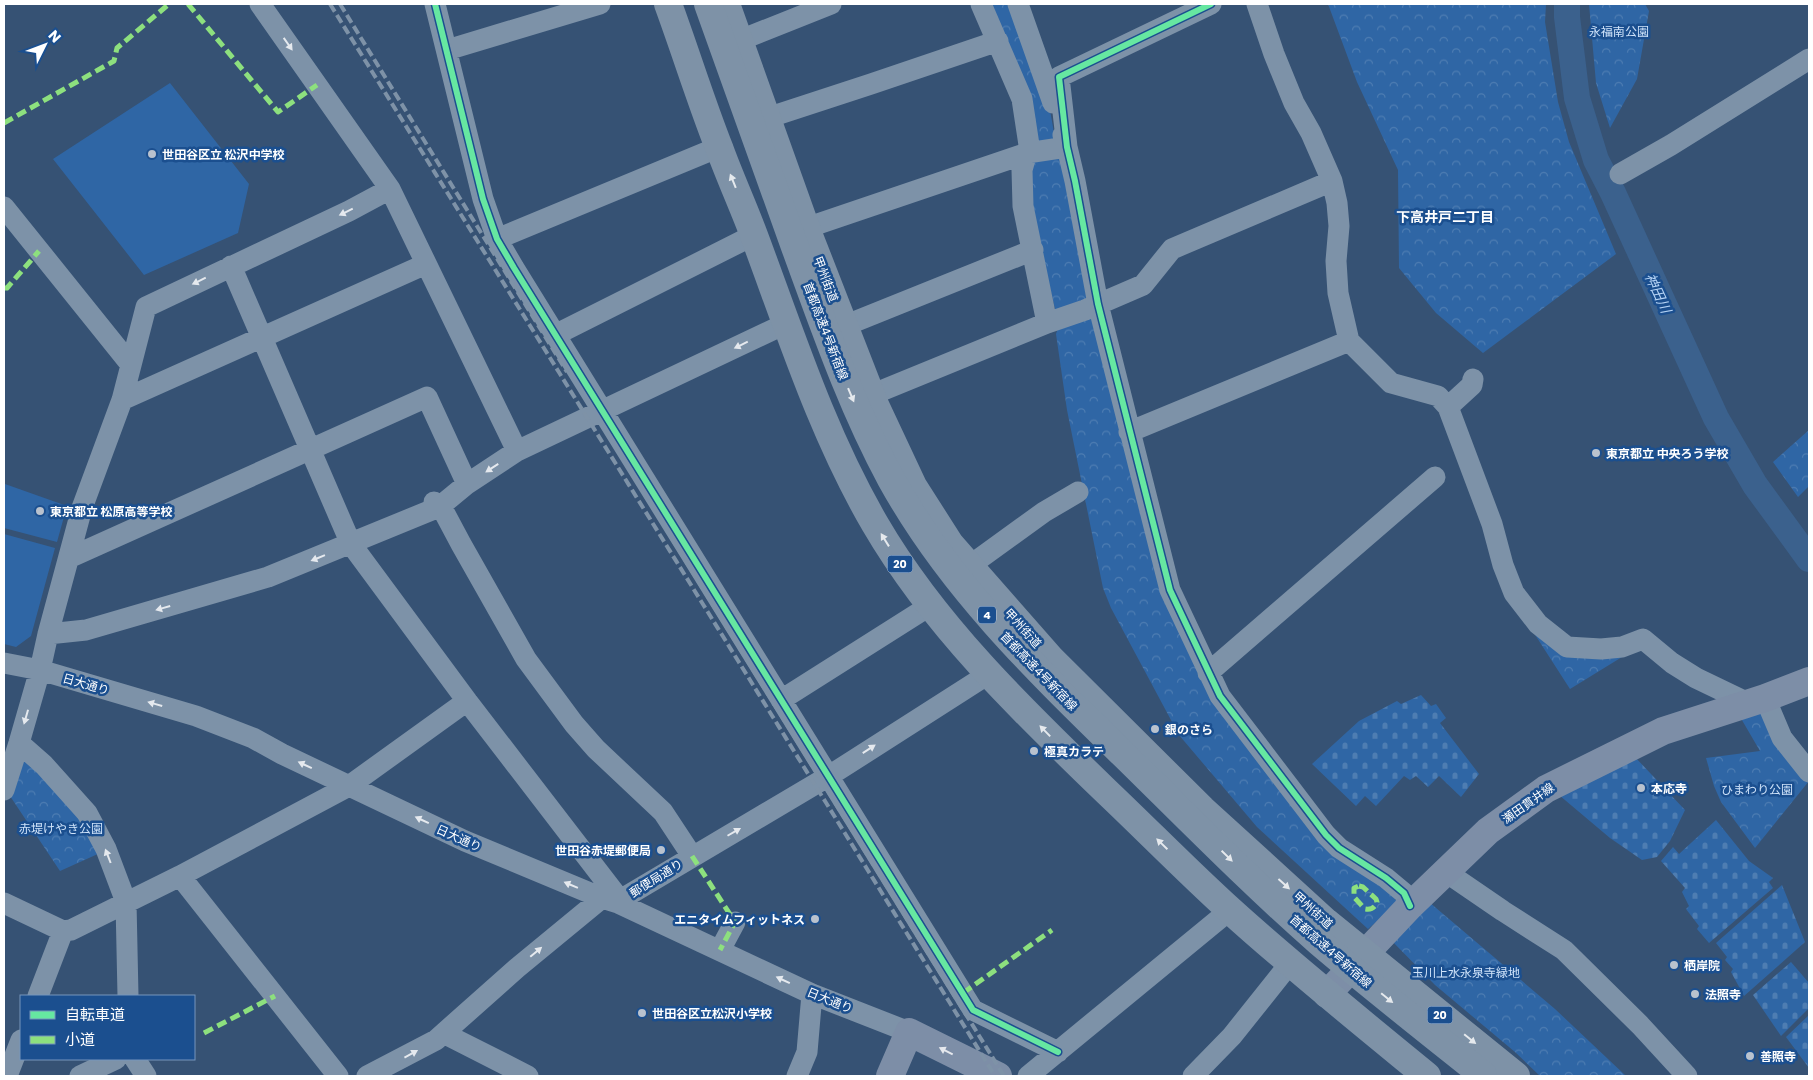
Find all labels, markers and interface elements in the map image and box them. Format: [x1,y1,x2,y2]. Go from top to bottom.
north arrow [20,20,70,70]
park label: 永福南公園 [1589,23,1649,40]
text: N [44,26,66,47]
one-way arrow [283,37,293,50]
place label: 世田谷区立 松沢中学校 [162,146,285,163]
marker: 世田谷区立 松沢中学校 [146,148,158,160]
one-way arrow [728,174,736,188]
district label: 下高井戸二丁目 [1396,207,1494,227]
one-way arrow [339,208,353,216]
street label: 甲州街道 [809,254,843,304]
water label: 神田川 [1640,270,1677,318]
one-way arrow [192,277,207,285]
street label: 首都高速4号新宿線 [800,280,852,382]
one-way arrow [734,341,748,349]
one-way arrow [847,388,855,402]
place label: 東京都立 中央ろう学校 [1606,445,1729,462]
marker: 東京都立 中央ろう学校 [1590,447,1602,459]
one-way arrow [485,463,499,473]
place label: 東京都立 松原高等学校 [50,503,173,520]
marker: 東京都立 松原高等学校 [34,505,46,517]
one-way arrow [880,533,889,546]
one-way arrow [310,554,325,562]
road number: 20 [888,556,912,572]
street label: 甲州街道 [1001,604,1045,652]
one-way arrow [156,605,171,613]
road number: 4 [978,606,996,624]
street label: 首都高速4号新宿線 [997,628,1081,714]
street label: 日大通り [61,669,111,699]
one-way arrow [148,699,163,707]
one-way arrow [22,710,30,725]
place label: 銀のさら [1164,721,1213,738]
marker: 銀のさら [1149,723,1161,735]
one-way arrow [1039,725,1051,737]
place label: 極真カラテ [1044,743,1104,760]
one-way arrow [863,745,876,754]
marker: 極真カラテ [1028,745,1040,757]
one-way arrow [298,761,312,769]
street label: 瀬田貫井線 [1499,779,1557,827]
place label: 本応寺 [1651,780,1687,797]
park label: ひまわり公園 [1721,781,1793,798]
marker: 本応寺 [1635,782,1647,794]
one-way arrow [415,816,429,824]
park label: 赤堤けやき公園 [19,820,103,837]
street label: 日大通り [434,820,484,856]
one-way arrow [727,827,740,836]
one-way arrow [1156,838,1168,850]
place label: 世田谷赤堤郵便局 [555,842,651,859]
marker: 世田谷赤堤郵便局 [655,844,667,856]
one-way arrow [104,849,111,864]
one-way arrow [1221,849,1233,861]
street label: 郵便局通り [626,855,686,901]
one-way arrow [1278,878,1290,890]
one-way arrow [563,881,578,889]
street label: 甲州街道 [1289,888,1337,932]
place label: エニタイムフィットネス [674,911,805,928]
street label: 首都高速4号新宿線 [1286,911,1376,991]
marker: エニタイムフィットネス [809,913,821,925]
one-way arrow [530,947,543,958]
place label: 栖岸院 [1684,957,1720,974]
marker: 栖岸院 [1668,959,1680,971]
park label: 玉川上水永泉寺緑地 [1412,964,1520,981]
one-way arrow [776,976,790,984]
street label: 日大通り [805,983,855,1017]
place label: 法照寺 [1705,986,1741,1003]
marker: 法照寺 [1689,988,1701,1000]
one-way arrow [1381,993,1394,1004]
legend [20,995,195,1060]
text: 自転車道 [65,1004,125,1025]
place label: 世田谷区立松沢小学校 [652,1005,772,1022]
road number: 20 [1428,1006,1452,1024]
marker: 世田谷区立松沢小学校 [636,1007,648,1019]
text: 小道 [65,1029,95,1050]
one-way arrow [1464,1034,1477,1045]
one-way arrow [939,1046,953,1054]
place label: 善照寺 [1760,1048,1796,1065]
one-way arrow [404,1050,417,1059]
marker: 善照寺 [1744,1050,1756,1062]

